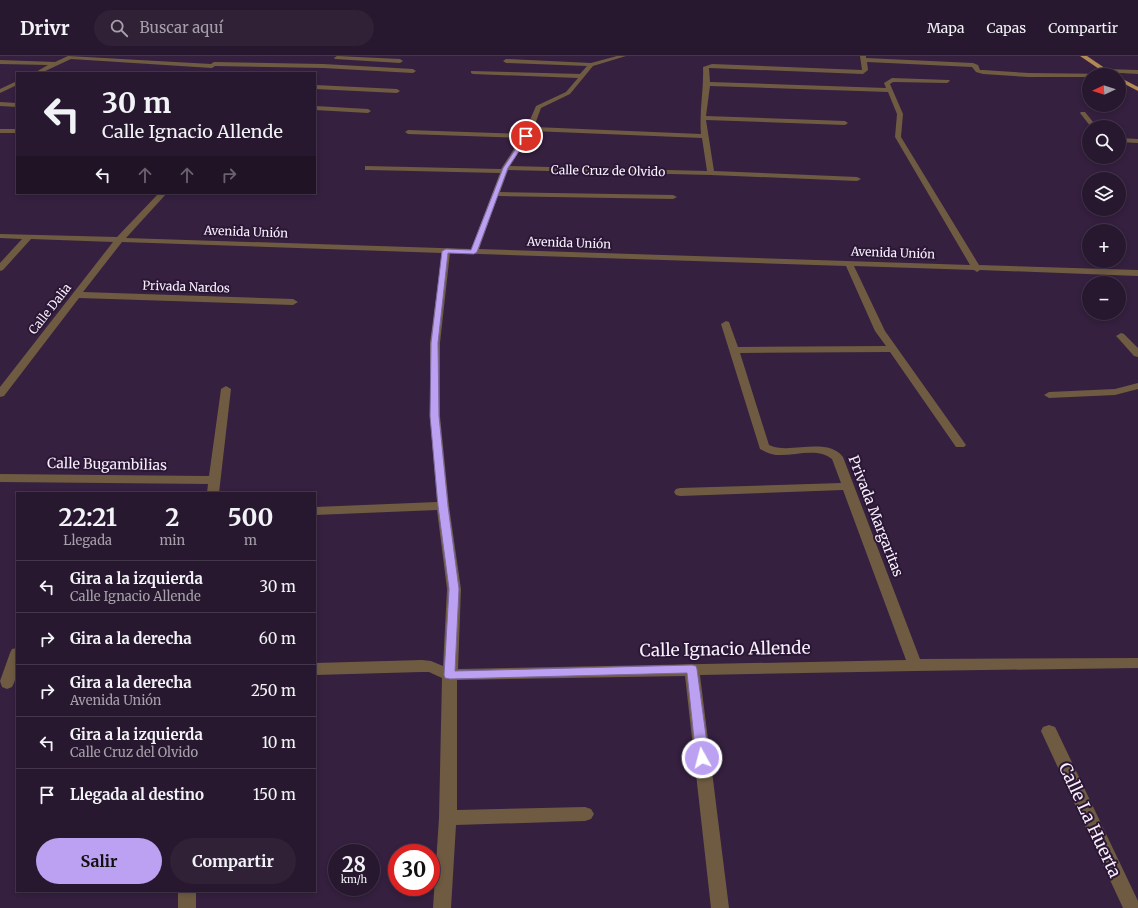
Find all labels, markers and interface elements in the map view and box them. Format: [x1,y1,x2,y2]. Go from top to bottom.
search box [94,10,374,46]
text: Drivr [20,16,70,40]
icon: search [108,17,130,39]
text: Buscar aquí [140,18,223,37]
text: Mapa [927,19,964,37]
text: Capas [986,19,1026,37]
text: Compartir [1048,19,1118,37]
north arrow [1082,68,1126,112]
map controls [1082,68,1126,320]
text: 30 m [102,85,171,121]
icon: left [36,88,88,140]
pin [509,119,543,153]
text: Calle Ignacio Allende [102,120,283,143]
button: search [1082,120,1126,164]
icon: arrive [515,125,537,147]
street label: Calle Cruz de Olvido [551,162,665,179]
icon: left [92,164,114,186]
icon: ahead [134,164,156,186]
icon: ahead [176,164,198,186]
icon: right [218,164,240,186]
button: layers [1082,172,1126,216]
street label: Avenida Unión [203,222,289,240]
button: + [1082,224,1126,268]
street label: Avenida Unión [526,233,612,251]
street label: Avenida Unión [850,243,936,261]
button: − [1082,276,1126,320]
street label: Privada Nardos [142,277,230,296]
street label: Calle Dalia [25,280,75,337]
street label: Privada Margaritas [845,453,907,579]
street label: Calle Bugambilias [47,454,167,474]
text: 22:21 [59,502,117,533]
text: 2 [165,502,179,533]
text: 500 [228,502,273,533]
text: Llegada [63,532,112,549]
text: min [159,532,185,549]
text: m [244,532,257,549]
text: Gira a la izquierda [70,569,203,588]
icon: left [36,576,58,598]
text: 30 m [259,577,296,596]
text: Calle Ignacio Allende [70,588,201,605]
icon: right [36,628,58,650]
text: Gira a la derecha [70,629,192,648]
text: 60 m [259,629,296,648]
street label: Calle Ignacio Allende [639,637,811,661]
text: Gira a la derecha [70,673,192,692]
icon: right [36,680,58,702]
text: 250 m [251,681,296,700]
text: Avenida Unión [70,692,161,709]
text: Gira a la izquierda [70,725,203,744]
icon: left [36,732,58,754]
text: 10 m [262,733,296,752]
position arrow [681,737,723,779]
text: Calle Cruz del Olvido [70,744,198,761]
street label: Calle La Huerta [1054,759,1126,881]
icon: arrive [36,784,58,806]
text: Llegada al destino [70,785,204,804]
text: 150 m [253,785,296,804]
button: Salir [36,838,162,884]
button: Compartir [170,838,296,884]
speed limit sign: 30 [388,844,440,896]
text: 28 [342,852,366,877]
text: km/h [341,873,367,886]

